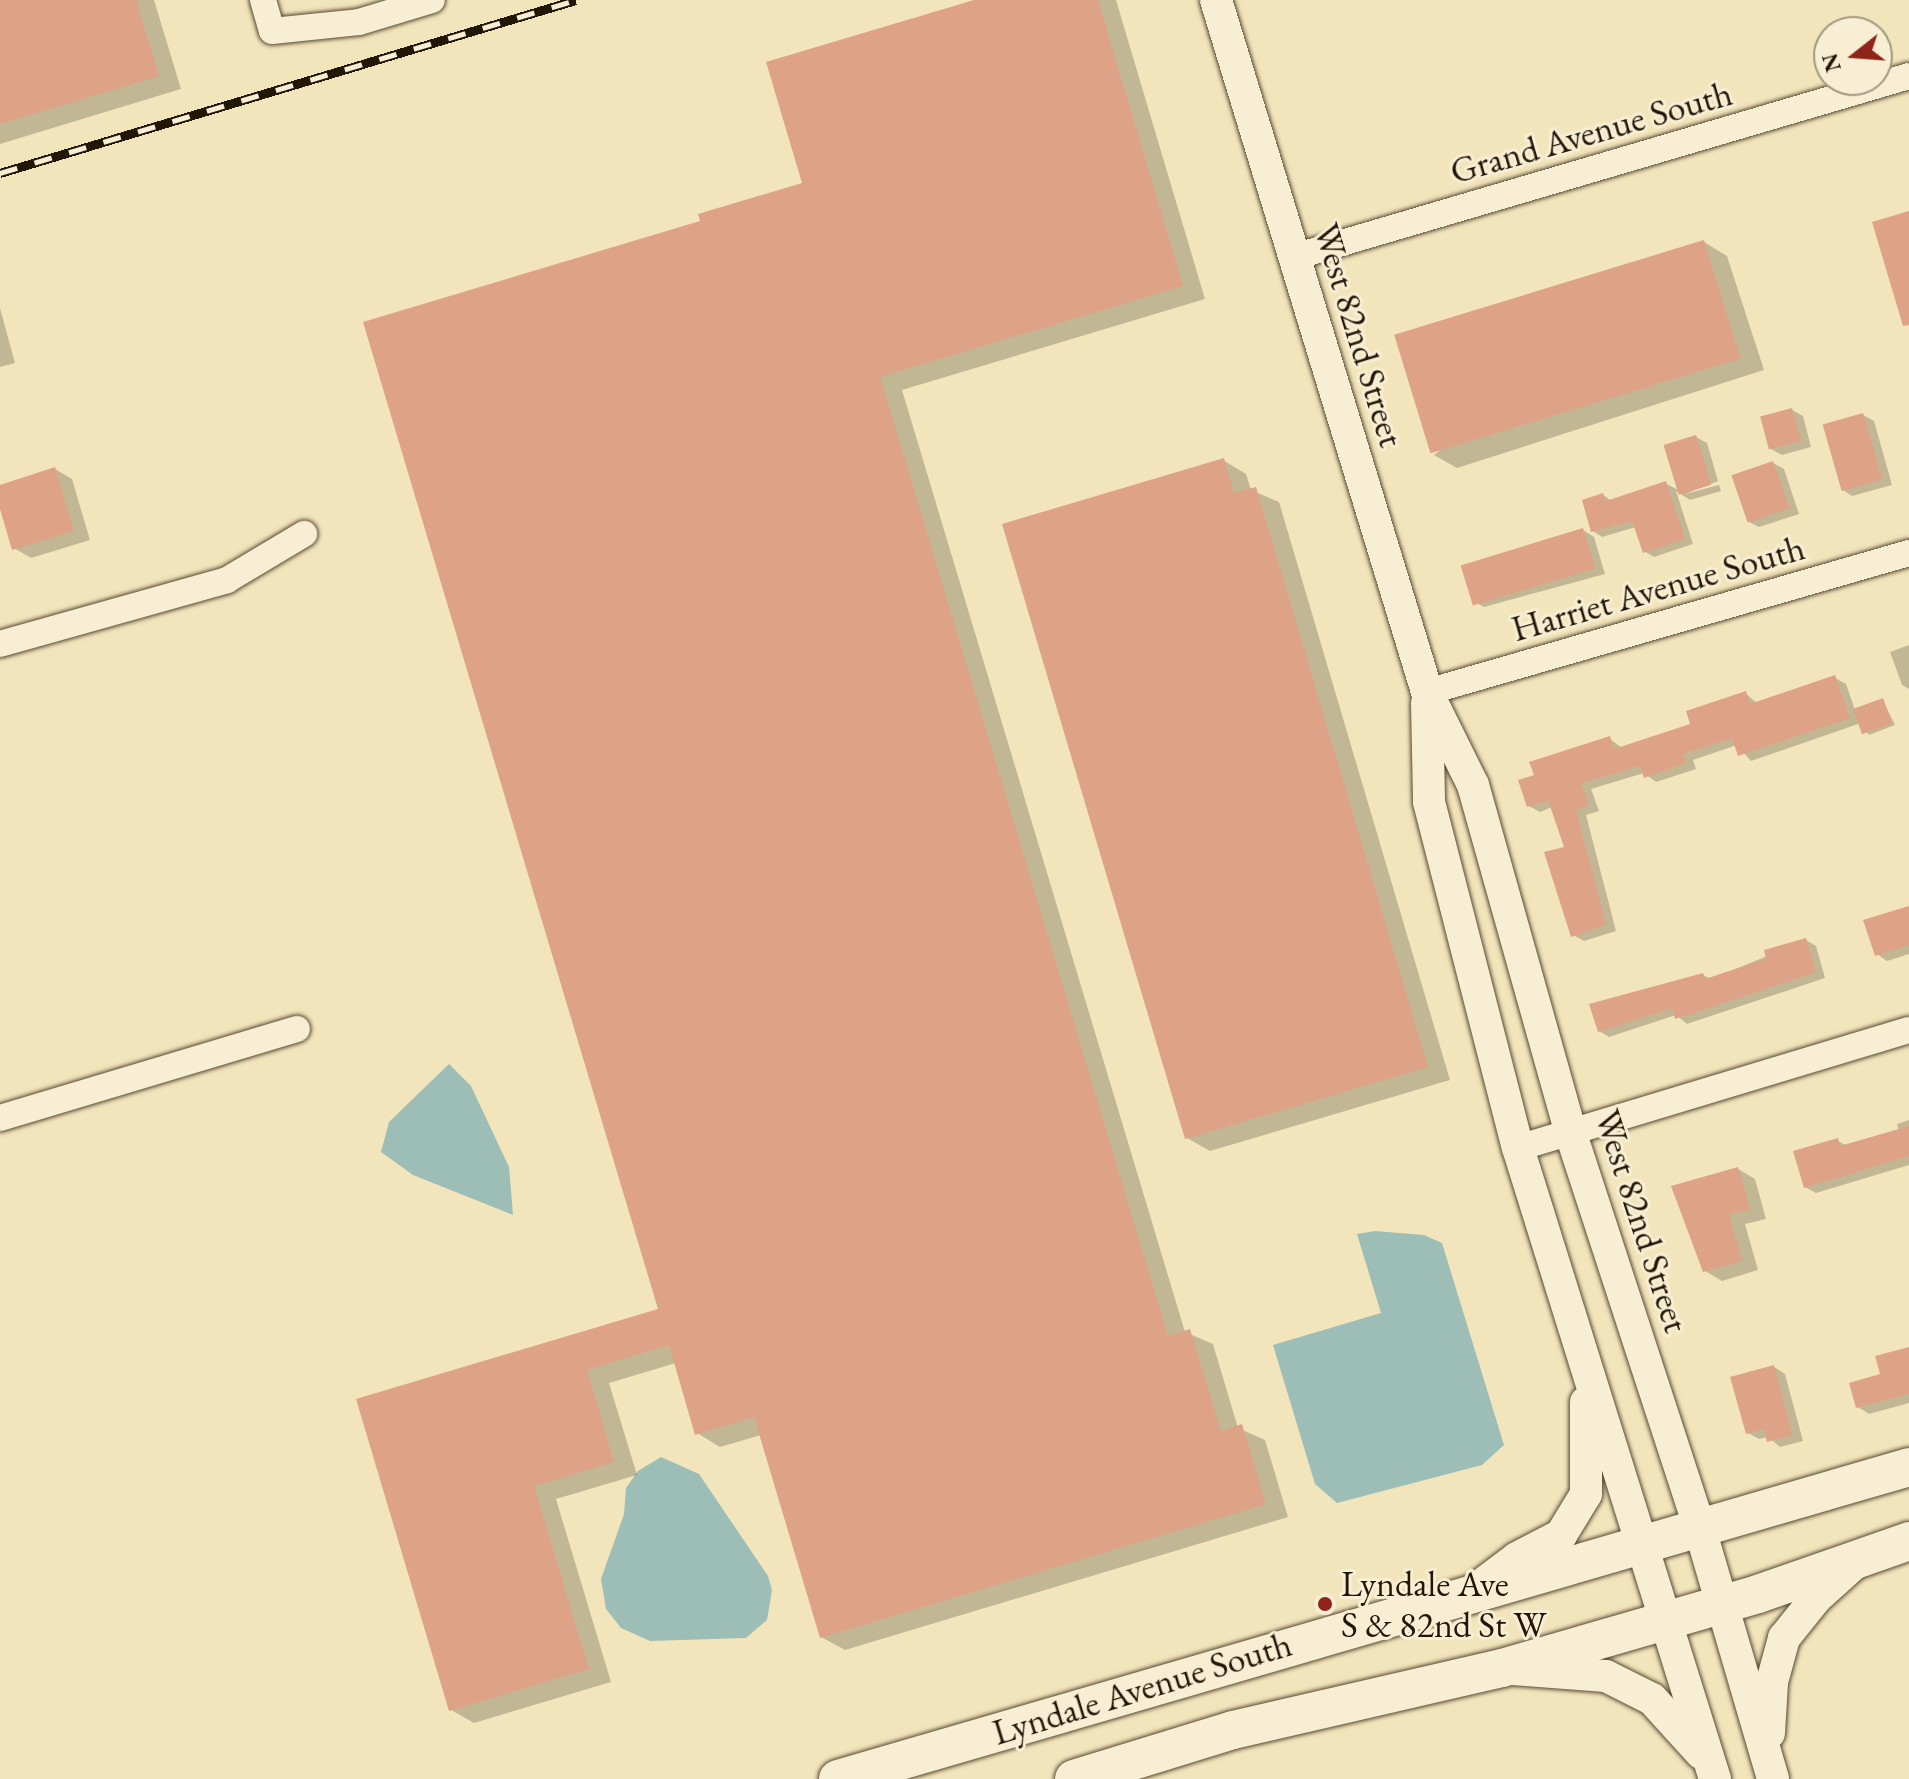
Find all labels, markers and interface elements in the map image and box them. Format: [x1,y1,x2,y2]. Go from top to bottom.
north arrow [1813,16,1893,96]
text: N [1815,50,1848,75]
street label: Grand Avenue South [1445,71,1737,193]
street label: West 82nd Street [1304,218,1414,452]
street label: Harriet Avenue South [1506,526,1810,650]
street label: West 82nd Street [1586,1104,1698,1338]
place label: Lyndale Ave S & 82nd St W [1341,1561,1547,1646]
marker: Lyndale Ave S & 82nd St W [1316,1595,1334,1613]
street label: Lyndale Avenue South [987,1622,1297,1754]

